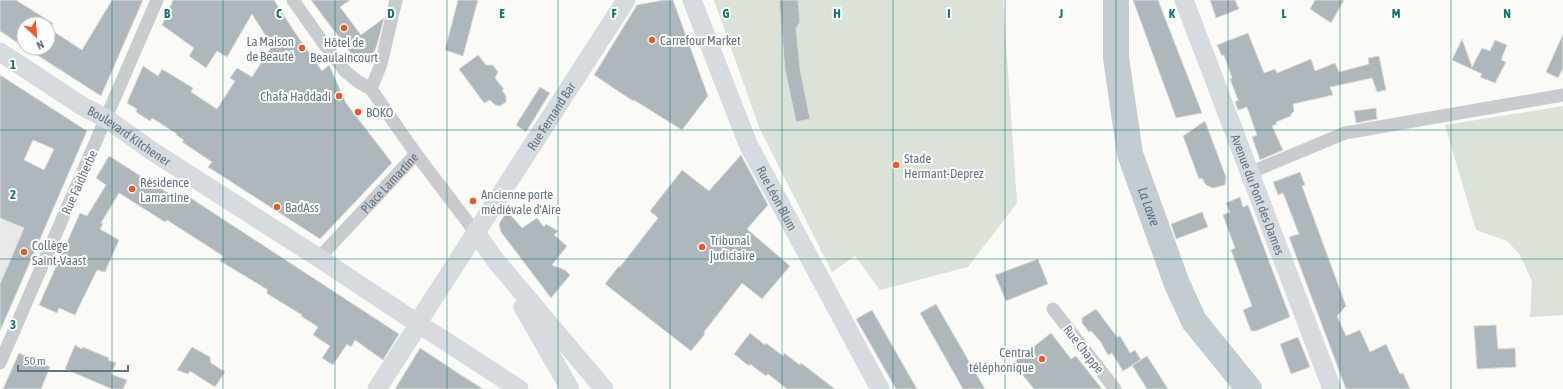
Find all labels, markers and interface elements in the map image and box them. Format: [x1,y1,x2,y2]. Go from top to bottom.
text: B [164,6,171,21]
text: C [276,6,282,21]
text: D [387,6,395,21]
text: E [499,6,505,21]
text: F [611,6,617,21]
text: G [723,6,730,21]
text: H [833,6,841,21]
text: I [947,6,951,21]
text: J [1058,6,1063,21]
text: K [1169,6,1176,21]
text: L [1281,6,1287,21]
text: M [1392,6,1401,21]
text: N [1503,6,1511,21]
north arrow [16,16,56,56]
marker: Hôtel de Beaulaincourt [339,23,349,33]
place label: Carrefour Market [660,33,741,48]
place label: La Maison de Beauté [246,34,294,64]
place label: Hôtel de Beaulaincourt [310,35,378,65]
marker: Carrefour Market [647,35,657,45]
text: N [35,38,46,52]
marker: La Maison de Beauté [297,43,307,53]
text: 1 [10,57,16,72]
street label: Rue Fernand Bar [524,79,579,153]
place label: Chafa Haddadi [260,89,331,104]
marker: Chafa Haddadi [334,91,344,101]
street label: Boulevard Kitchener [85,103,173,169]
place label: BOKO [366,105,394,120]
marker: BOKO [353,107,363,117]
street label: Avenue du Pont des Dames [1228,132,1287,257]
street label: Rue Faidherbe [59,148,100,217]
street label: Place Lamartine [358,149,422,216]
place label: Stade Hermant-Deprez [904,151,984,181]
marker: Stade Hermant-Deprez [891,160,901,170]
street label: Rue Léon Blum [753,164,800,233]
place label: Résidence Lamartine [140,175,189,205]
marker: Résidence Lamartine [127,184,137,194]
water label: La Lawe [1135,185,1163,228]
text: 2 [10,187,16,202]
place label: Ancienne porte médiévale d'Aire [481,187,561,217]
marker: Ancienne porte médiévale d'Aire [468,196,478,206]
place label: BadAss [285,200,319,215]
marker: BadAss [272,202,282,212]
place label: Tribunal judiciaire [709,233,755,263]
place label: Collège Saint-Vaast [32,238,86,268]
marker: Tribunal judiciaire [697,242,707,252]
marker: Collège Saint-Vaast [19,247,29,257]
text: 3 [10,317,16,332]
street label: Rue Chappe [1060,322,1107,376]
place label: Central téléphonique [969,345,1035,375]
scale bar [18,347,128,373]
text: 50 m [24,354,46,368]
marker: Central téléphonique [1037,354,1047,364]

